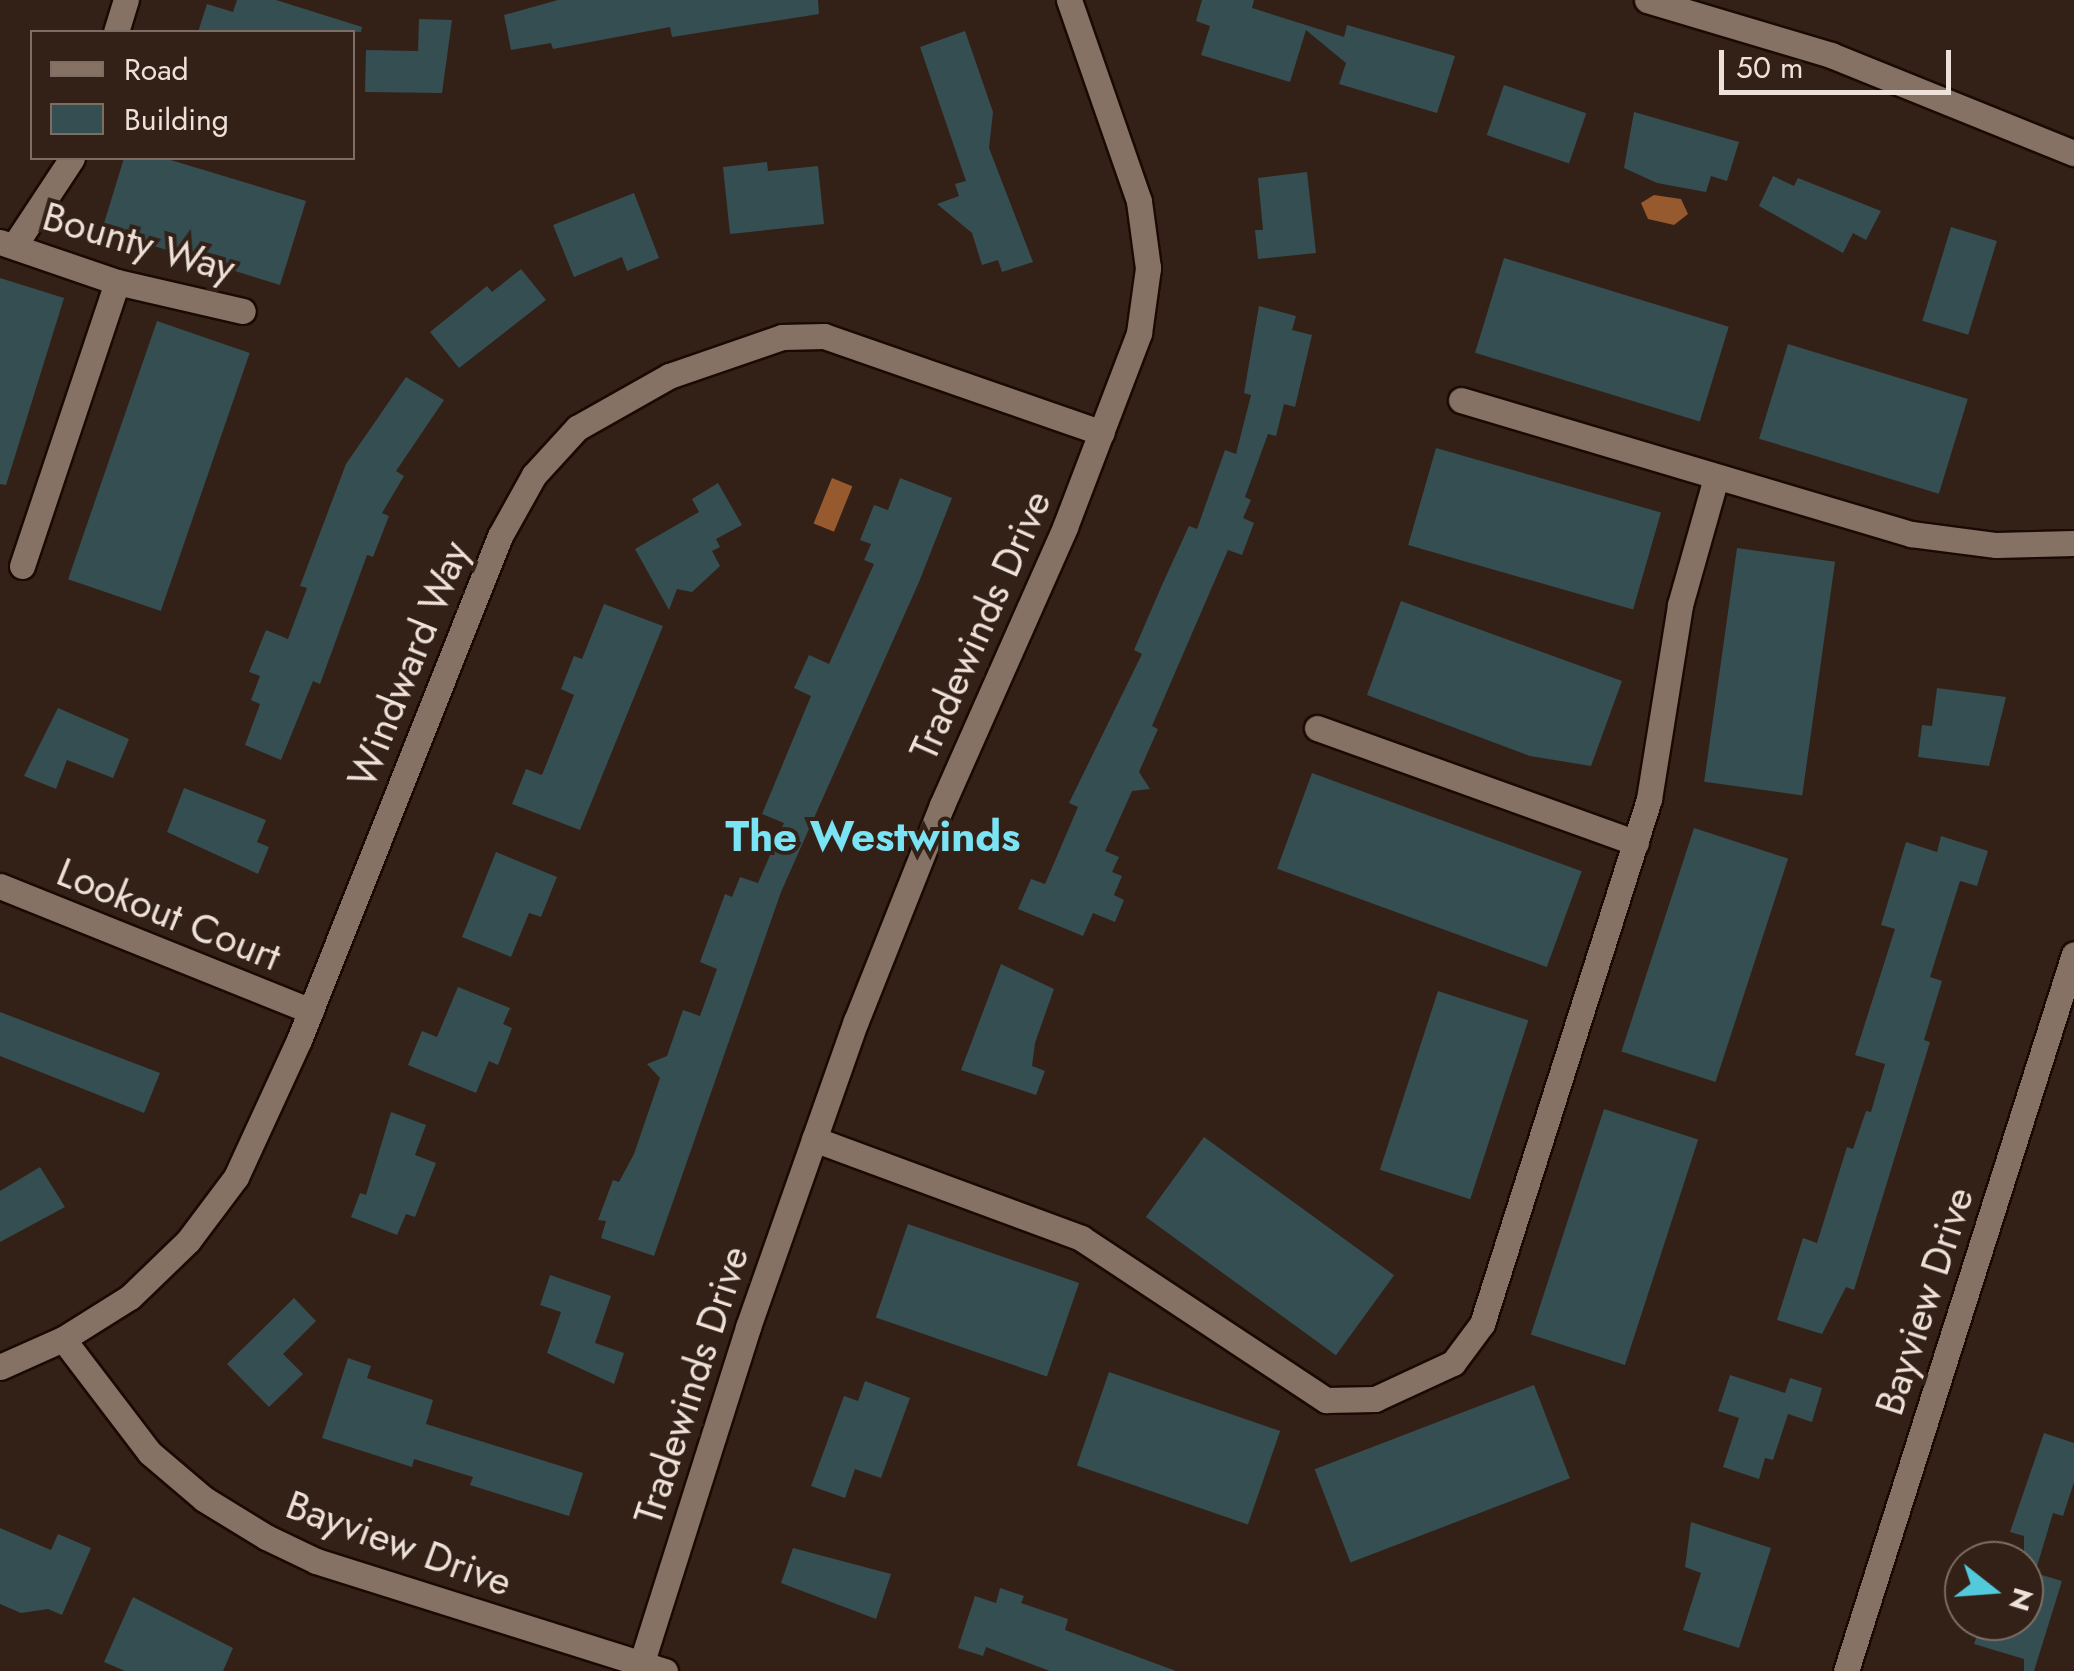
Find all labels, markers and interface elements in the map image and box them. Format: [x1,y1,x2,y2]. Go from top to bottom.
legend [30,30,355,160]
scale bar [1724,30,1956,92]
text: 50 m [1736,46,1803,89]
text: Road [124,48,189,91]
text: Building [124,98,229,141]
street label: Bounty Way [37,192,241,292]
street label: Tradewinds Drive [899,483,1061,767]
street label: Windward Way [337,534,479,794]
district label: The Westwinds [726,812,1020,862]
street label: Lookout Court [50,847,288,981]
street label: Bayview Drive [1865,1181,1983,1421]
street label: Tradewinds Drive [623,1240,759,1530]
street label: Bayview Drive [280,1480,518,1606]
north arrow [1944,1541,2044,1641]
text: N [1998,1583,2044,1616]

